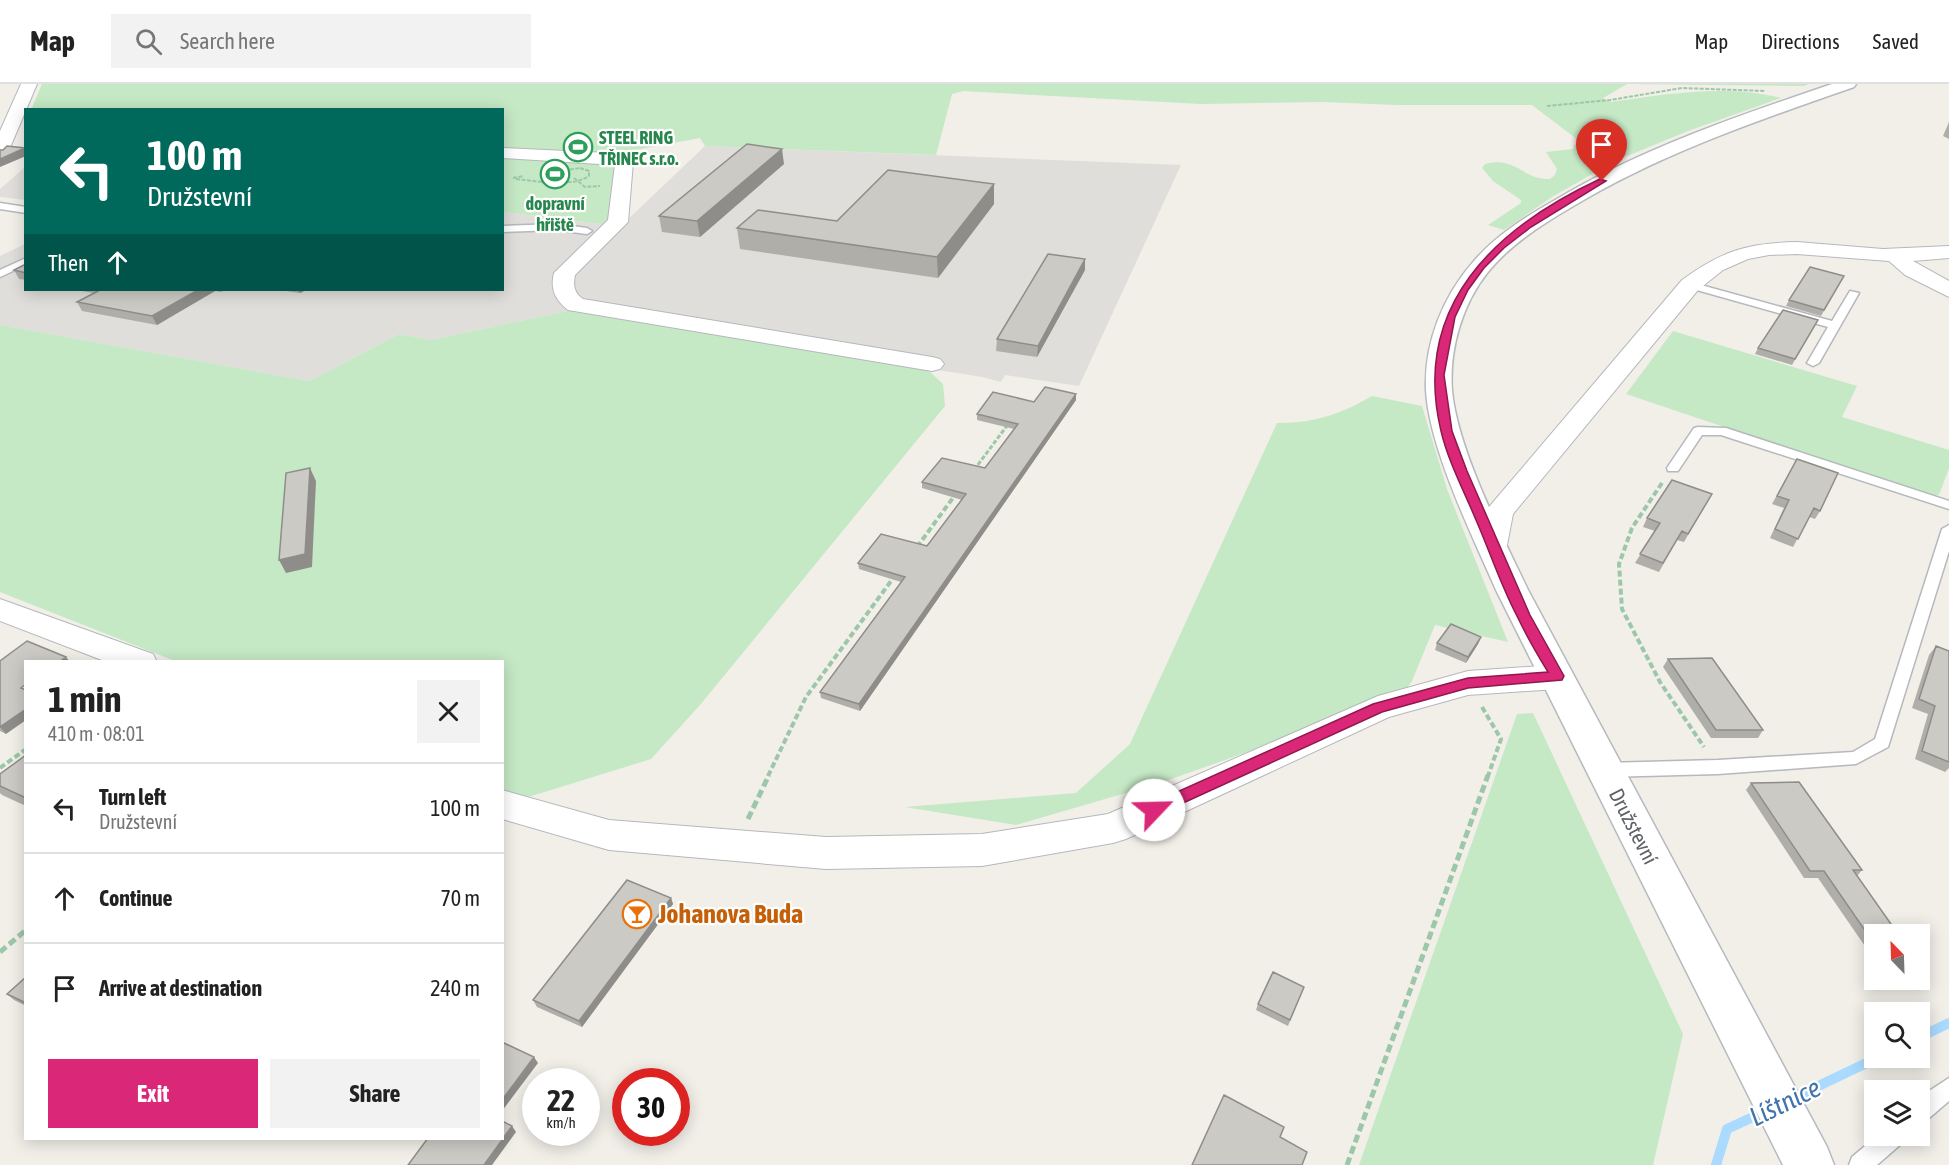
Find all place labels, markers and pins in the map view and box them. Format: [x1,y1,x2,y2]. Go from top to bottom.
pin [1576,119,1627,181]
place label: STEEL RING TŘINEC s.r.o. [599,127,678,169]
sports icon: STEEL RING TŘINEC s.r.o. [562,131,594,163]
sports icon: dopravní hřiště [539,158,571,190]
place label: dopravní hřiště [525,193,585,235]
bar icon: Johanova Buda [621,898,653,930]
place label: Johanova Buda [657,899,803,929]

